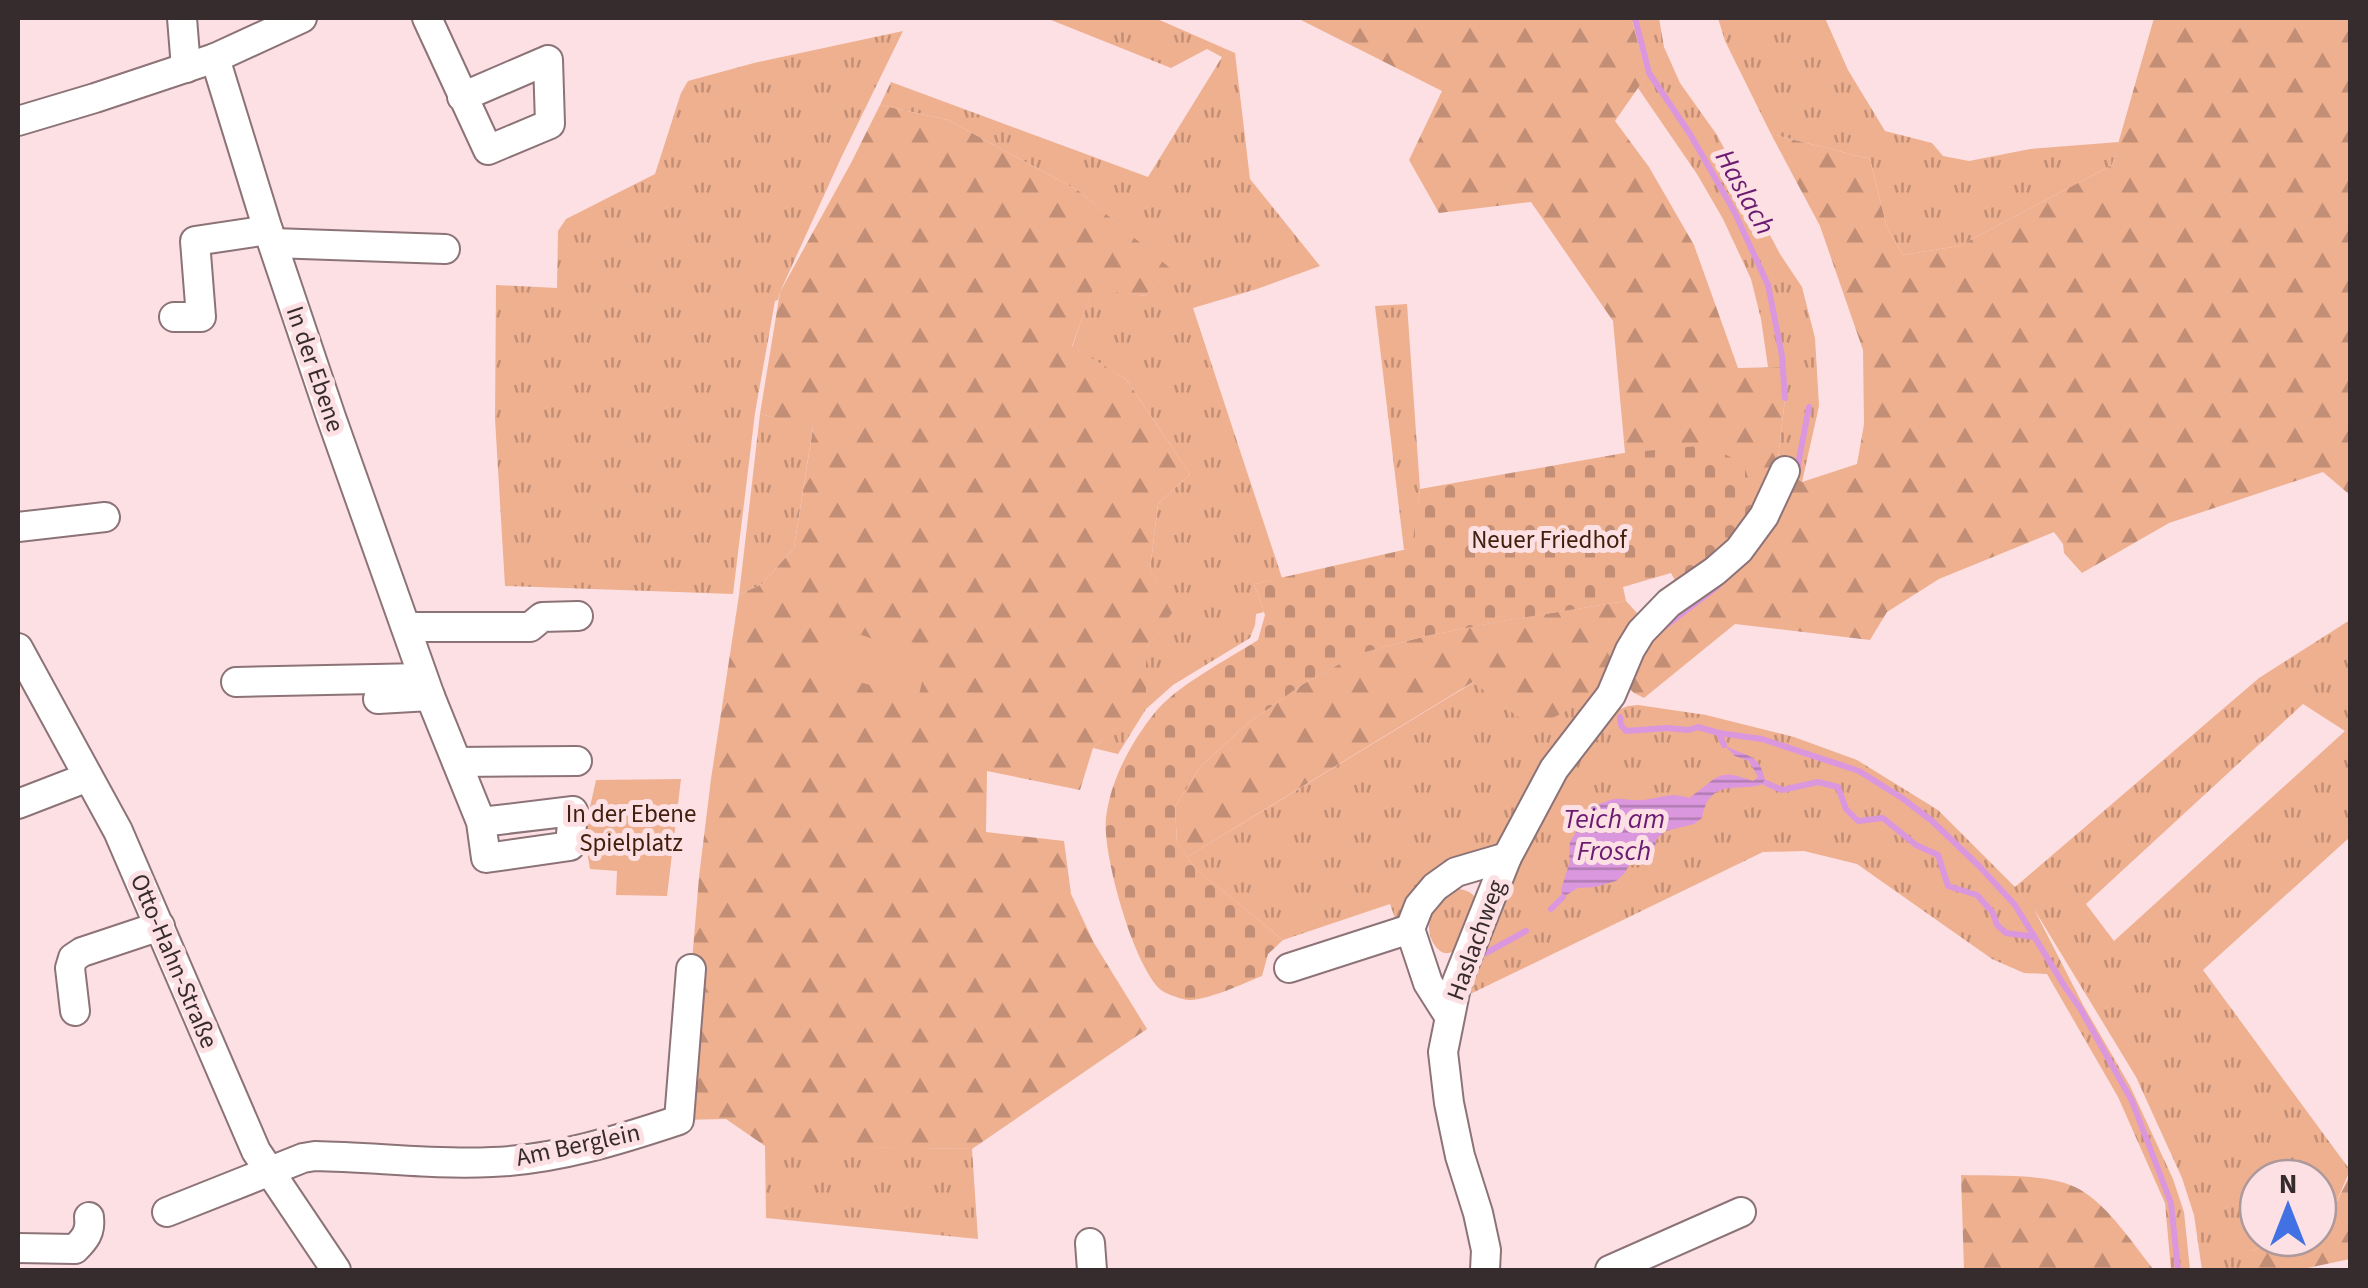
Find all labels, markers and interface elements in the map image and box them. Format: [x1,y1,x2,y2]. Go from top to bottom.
water label: Haslach [1705,142,1785,242]
street label: In der Ebene [277,301,353,437]
park label: Neuer Friedhof [1471,522,1627,558]
park label: In der Ebene Spielplatz [566,796,696,861]
water label: Teich am Frosch [1563,799,1665,871]
street label: Otto-Hahn-Straße [121,868,227,1054]
street label: Haslachweg [1438,874,1515,1005]
street label: Am Berglein [513,1114,643,1176]
north arrow [2238,1158,2338,1258]
text: N [2279,1164,2297,1204]

